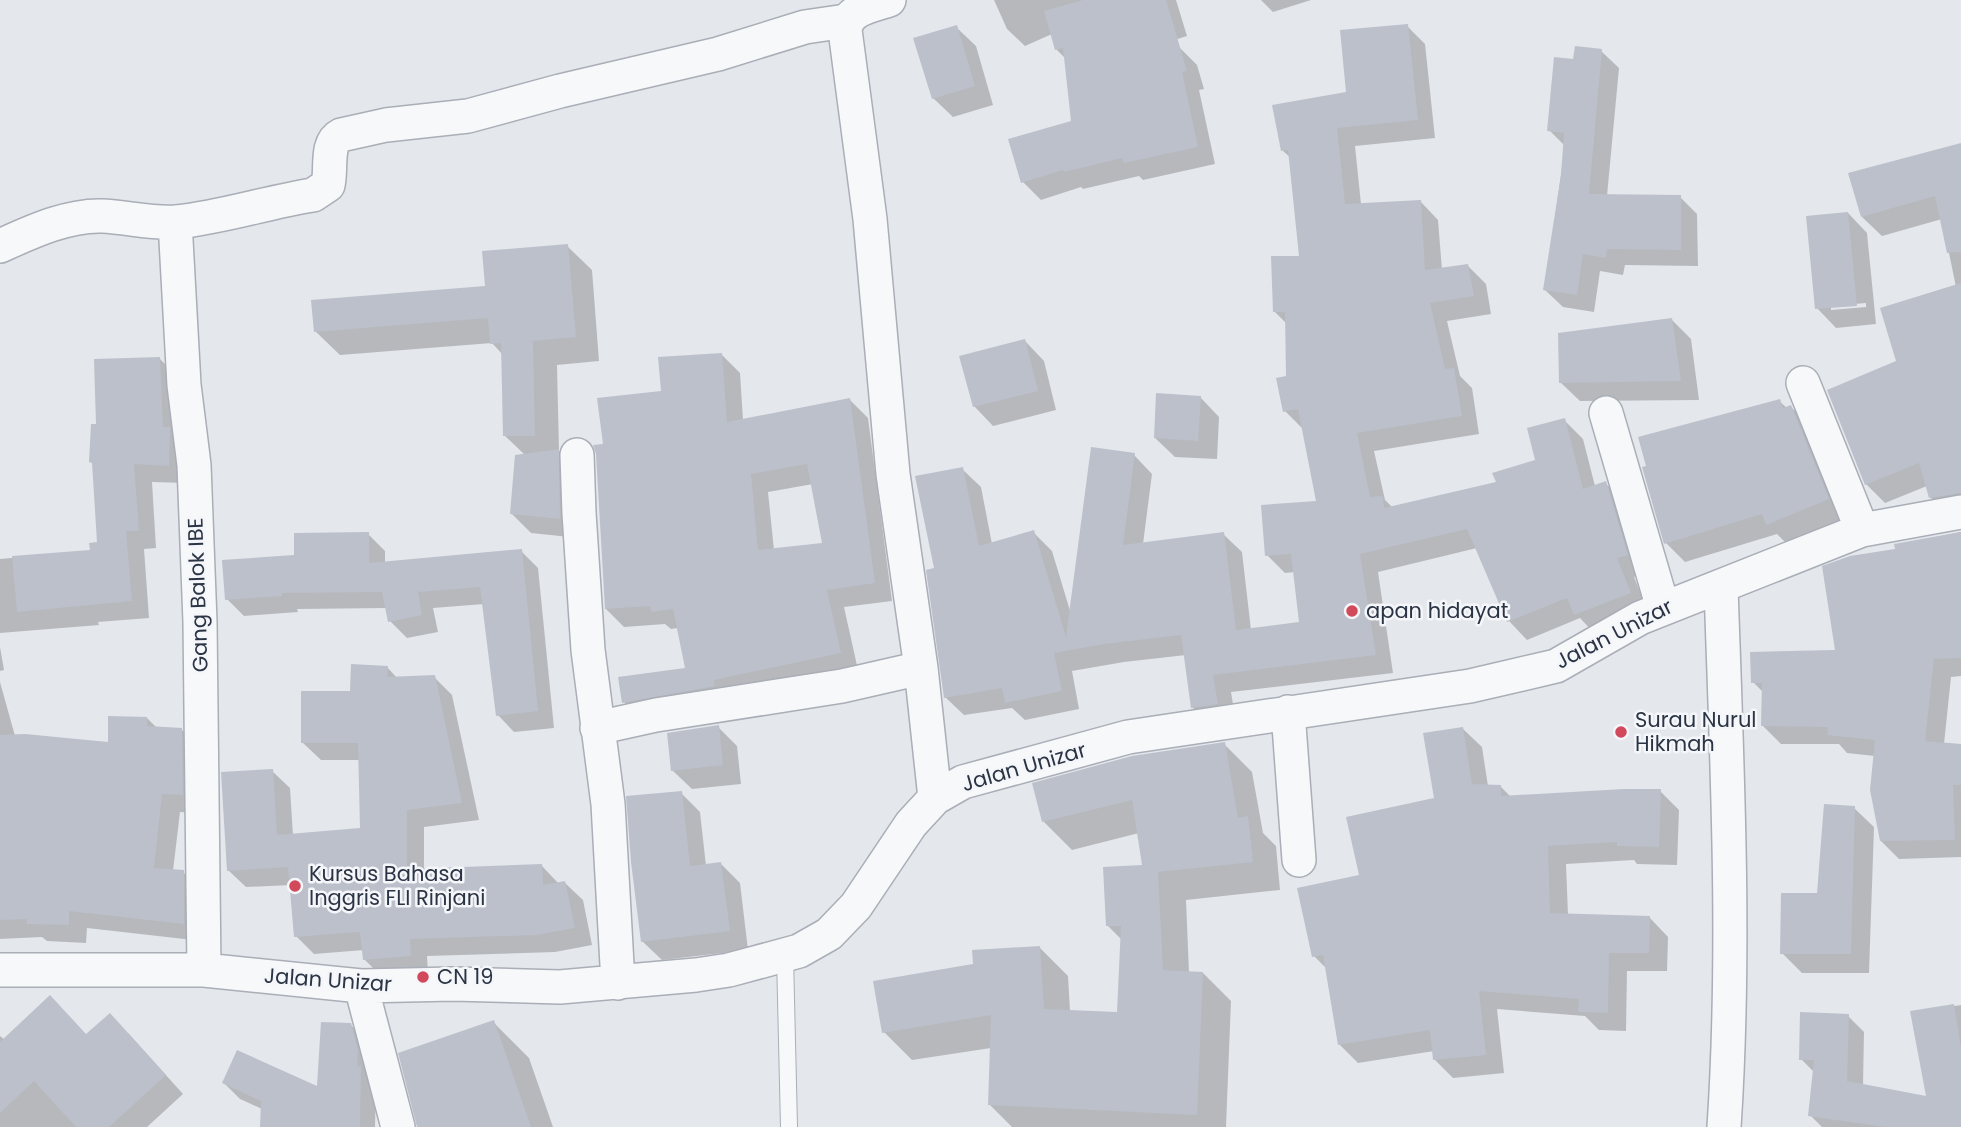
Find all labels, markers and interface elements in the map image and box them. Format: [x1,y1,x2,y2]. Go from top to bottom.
street label: Gang Balok IBE [180,517,215,673]
street label: Jalan Unizar [1550,591,1678,676]
place label: apan hidayat [1366,596,1508,625]
marker: apan hidayat [1344,603,1360,619]
place label: Surau Nurul Hikmah [1635,705,1757,758]
marker: Surau Nurul Hikmah [1613,724,1629,740]
street label: Jalan Unizar [958,735,1090,798]
place label: Kursus Bahasa Inggris FLI Rinjani [309,859,485,912]
marker: Kursus Bahasa Inggris FLI Rinjani [287,878,303,894]
street label: Jalan Unizar [263,961,393,998]
place label: CN 19 [437,962,494,991]
marker: CN 19 [415,969,431,985]

